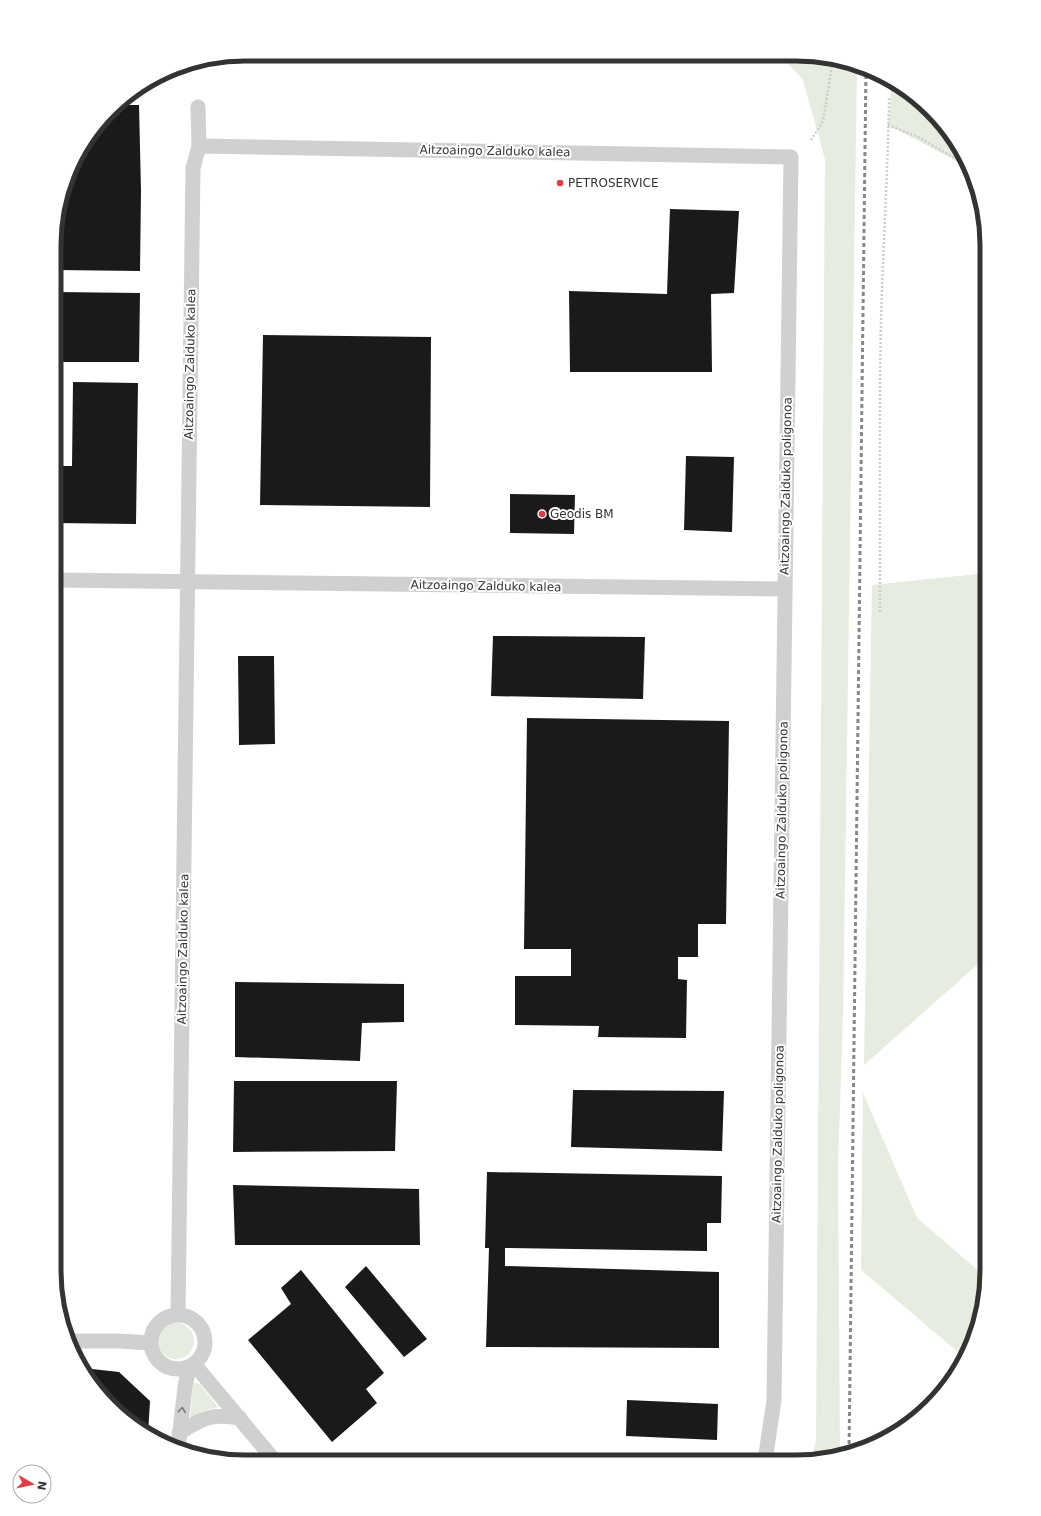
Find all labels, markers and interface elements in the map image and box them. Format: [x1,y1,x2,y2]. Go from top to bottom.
street label: Aitzoaingo Zalduko kalea [419,143,571,159]
place label: PETROSERVICE [568,176,659,190]
marker: PETROSERVICE [555,178,565,188]
street label: Aitzoaingo Zalduko kalea [182,288,198,440]
street label: Aitzoaingo Zalduko poligonoa [777,397,795,575]
place label: Geodis BM [550,507,614,521]
marker: Geodis BM [537,509,547,519]
street label: Aitzoaingo Zalduko kalea [410,578,562,594]
street label: Aitzoaingo Zalduko poligonoa [773,721,791,899]
street label: Aitzoaingo Zalduko kalea [175,873,191,1025]
street label: Aitzoaingo Zalduko poligonoa [769,1045,787,1223]
one-way arrow [177,1407,186,1413]
north arrow [12,1464,52,1504]
text: N [34,1480,49,1491]

